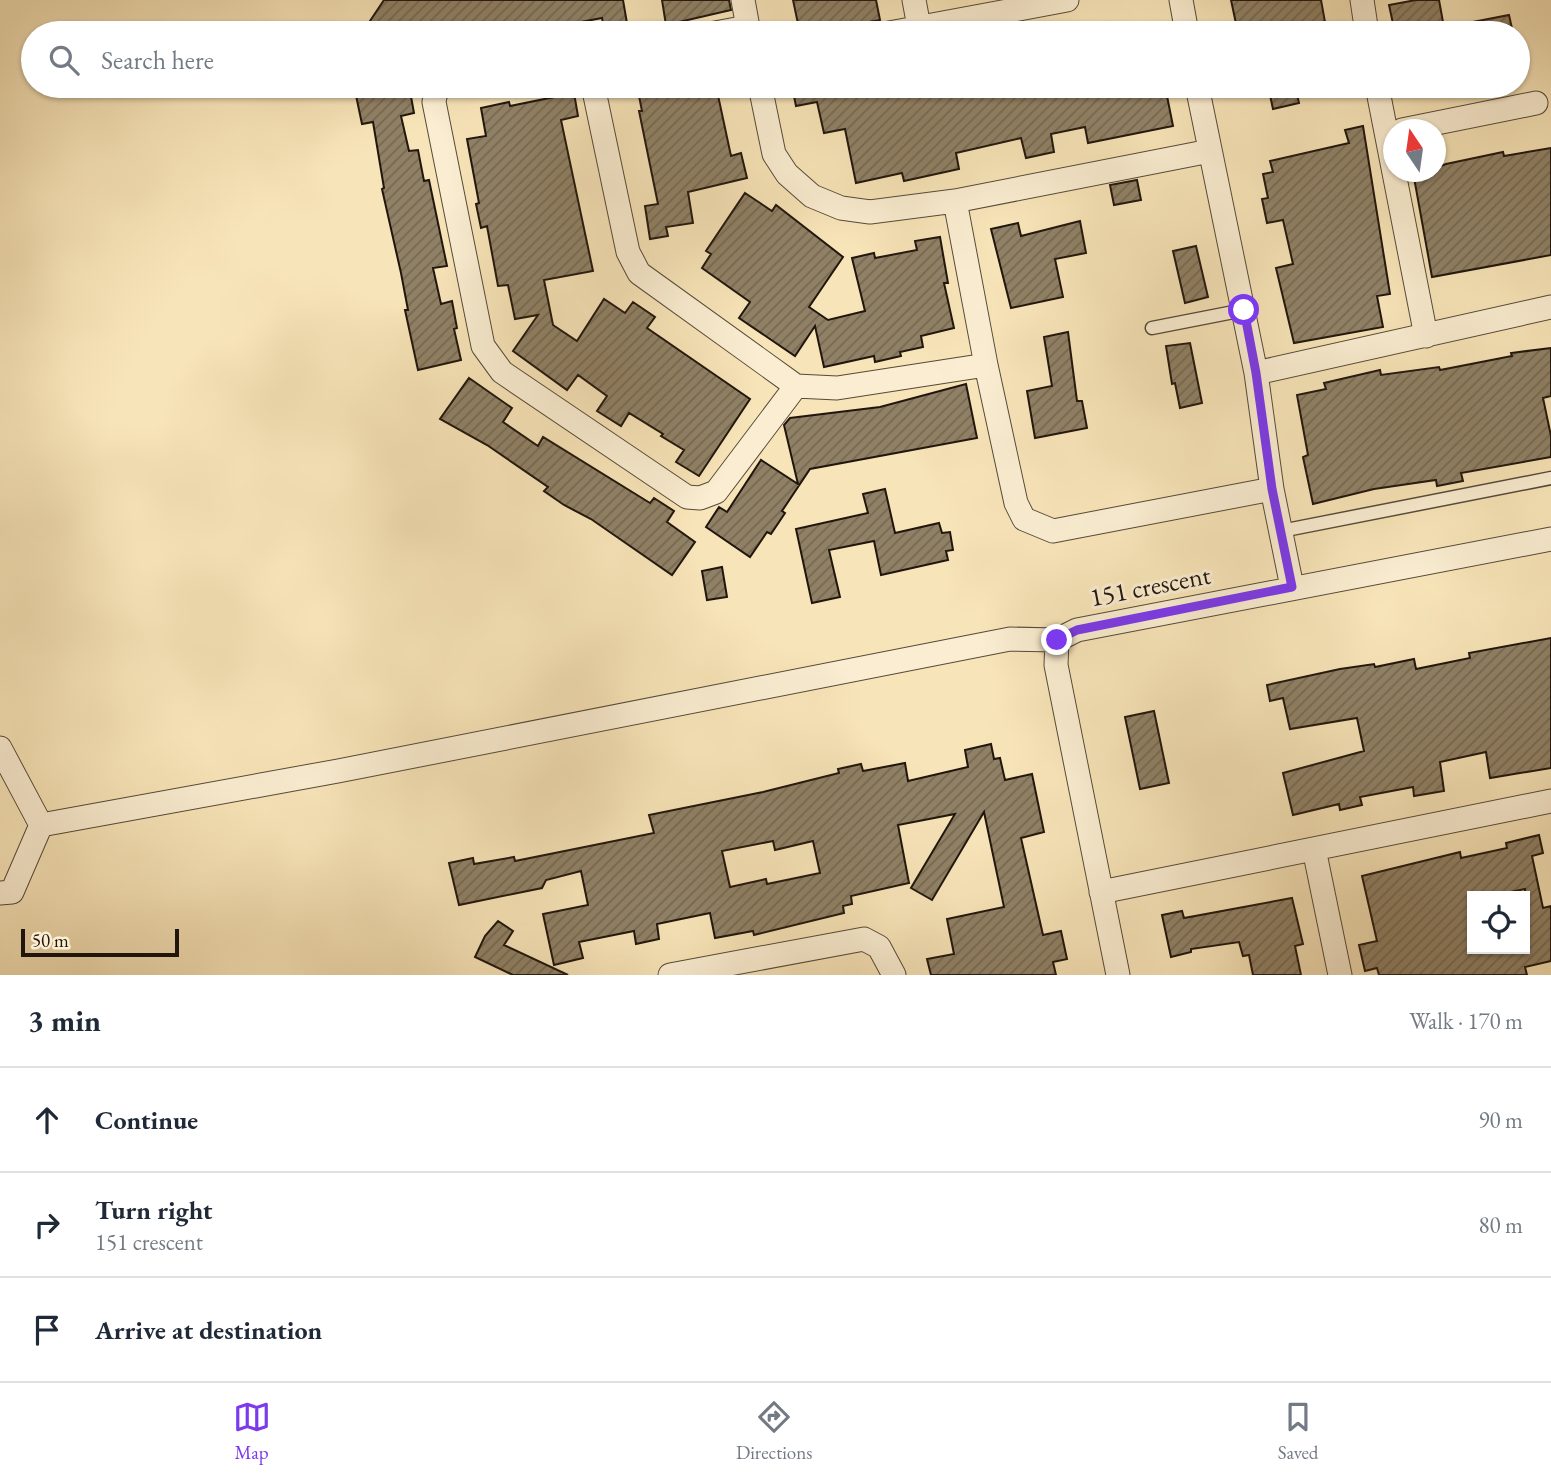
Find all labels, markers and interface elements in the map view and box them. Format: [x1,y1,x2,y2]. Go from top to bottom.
search box [21,21,1530,98]
icon: search [45,41,83,79]
text: Search here [101,43,214,77]
north arrow [1383,119,1446,182]
route start [1228,294,1259,325]
street label: 151 crescent [1087,558,1213,614]
route end [1041,624,1072,655]
map controls [1467,891,1530,954]
button: locate [1467,891,1530,954]
scale bar [21,926,178,958]
text: 50 m [32,928,69,953]
text: 3 min [28,1001,101,1040]
text: Walk · 170 m [1409,1006,1523,1036]
icon: ahead [28,1101,66,1139]
text: Continue [95,1103,198,1137]
text: 90 m [1478,1105,1523,1135]
text: Turn right [95,1193,213,1227]
icon: right [28,1206,66,1244]
text: 80 m [1478,1210,1523,1240]
text: 151 crescent [95,1227,203,1257]
icon: arrive [28,1311,66,1349]
text: Arrive at destination [95,1313,322,1347]
tab: Map [233,1398,271,1465]
tab: Directions [736,1398,812,1465]
tab: Saved [1278,1398,1318,1465]

